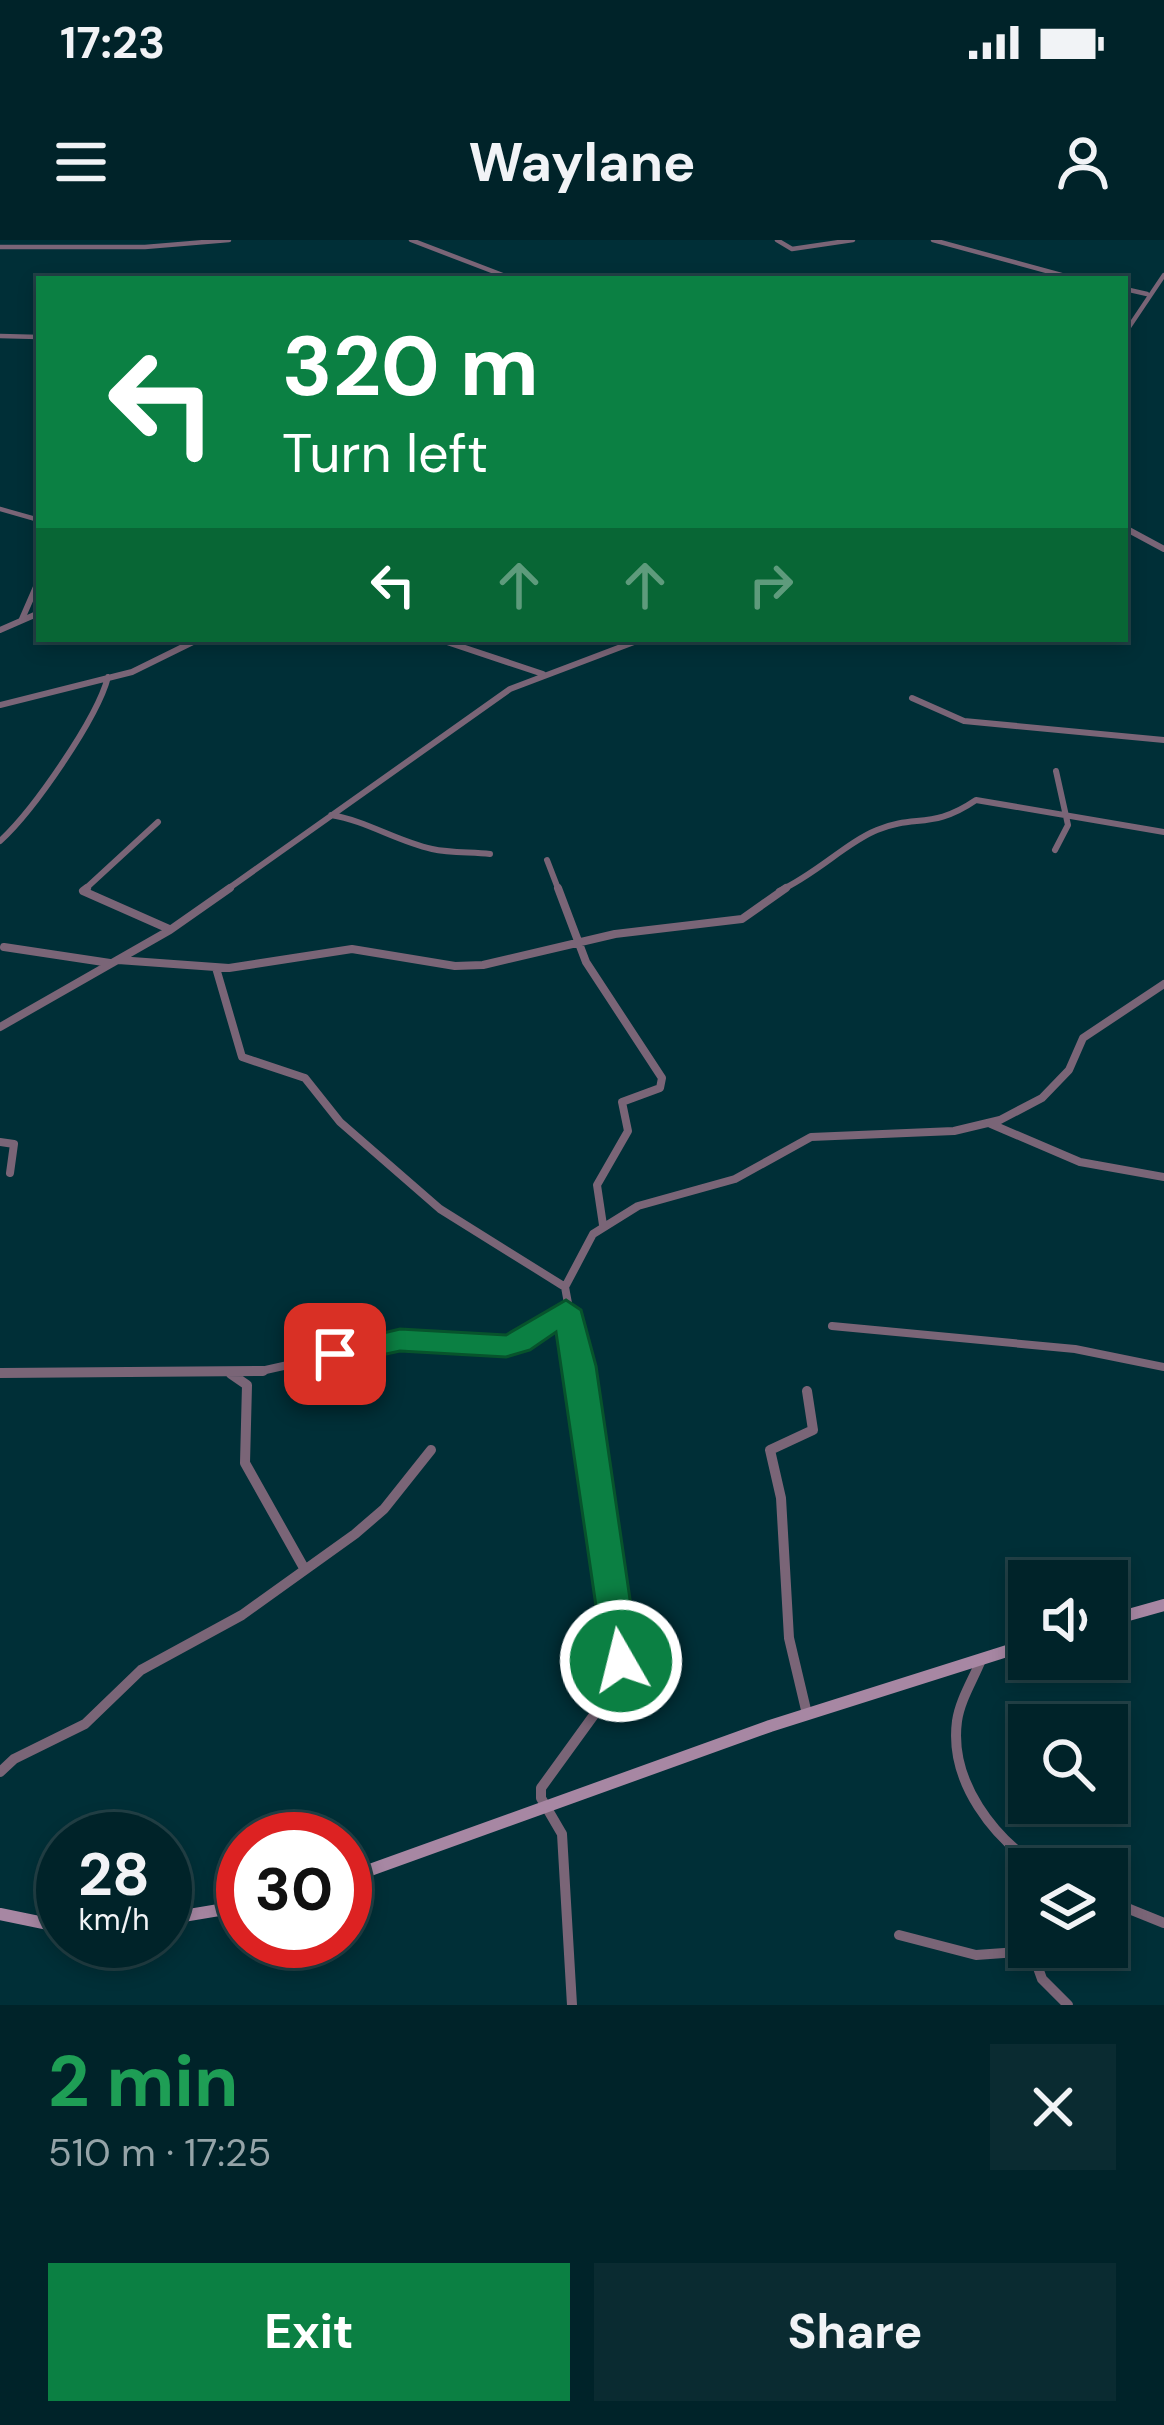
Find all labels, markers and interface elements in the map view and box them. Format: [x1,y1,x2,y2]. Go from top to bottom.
text: 17:23 [60,13,165,72]
text: Waylane [469,127,695,198]
icon: menu [48,129,114,195]
icon: person [1050,129,1116,195]
text: 320 m [282,312,539,421]
icon: left [84,324,240,480]
text: Turn left [282,418,488,489]
icon: left [360,552,426,618]
icon: ahead [486,552,552,618]
icon: ahead [612,552,678,618]
icon: right [738,552,804,618]
pin [284,1303,386,1405]
icon: arrive [302,1321,368,1387]
map controls [1008,1560,1128,1968]
button: sound [1008,1560,1128,1680]
position arrow [558,1598,684,1724]
button: search [1008,1704,1128,1824]
speed limit sign: 30 [216,1812,372,1968]
text: 28 [78,1835,150,1914]
button: layers [1008,1848,1128,1968]
text: km/h [79,1900,149,1939]
text: 2 min [48,2035,238,2128]
button: close [990,2044,1116,2170]
text: 510 m · 17:25 [48,2127,271,2178]
button: Exit [48,2263,570,2401]
button: Share [594,2263,1116,2401]

